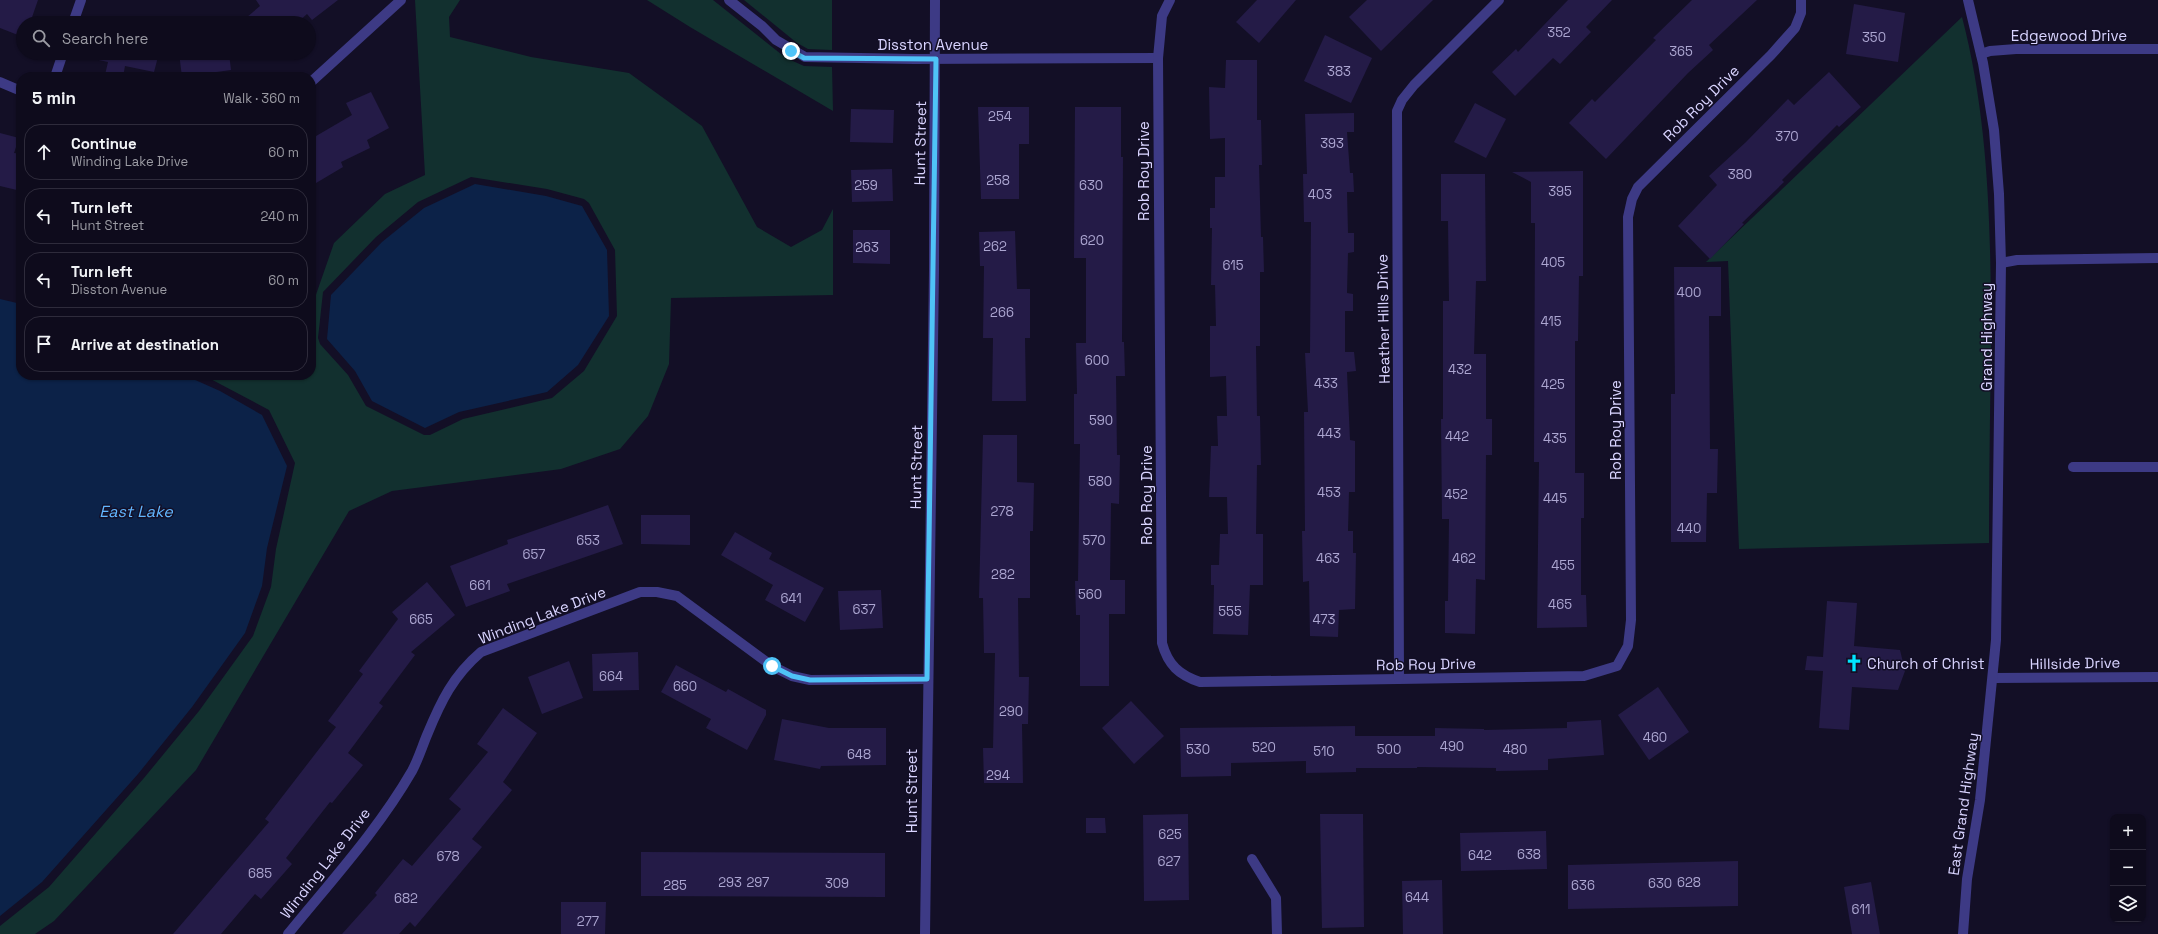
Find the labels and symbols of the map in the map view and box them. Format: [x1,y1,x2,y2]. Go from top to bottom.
house number: 352 [1547,24,1571,41]
street label: Edgewood Drive [2011,26,2127,45]
house number: 350 [1862,29,1886,46]
street label: Disston Avenue [878,35,989,54]
route end [782,42,800,60]
house number: 365 [1669,43,1693,60]
street label: Rob Roy Drive [1659,61,1743,145]
house number: 383 [1327,63,1351,80]
street label: Hunt Street [910,100,930,185]
house number: 254 [988,108,1012,125]
street label: Rob Roy Drive [1134,121,1153,221]
house number: 370 [1775,128,1799,145]
house number: 393 [1320,135,1344,152]
house number: 380 [1728,166,1752,183]
house number: 258 [986,172,1010,189]
house number: 259 [854,177,878,194]
house number: 630 [1079,177,1103,194]
house number: 395 [1548,183,1572,200]
house number: 403 [1308,186,1332,203]
house number: 620 [1080,232,1104,249]
house number: 262 [983,238,1007,255]
house number: 263 [855,239,879,256]
street label: Heather Hills Drive [1372,254,1394,384]
house number: 405 [1541,254,1565,271]
house number: 615 [1222,257,1244,274]
street label: Grand Highway [1977,283,1996,391]
house number: 400 [1677,284,1701,301]
house number: 266 [990,304,1014,321]
house number: 415 [1540,313,1562,330]
house number: 600 [1085,352,1109,369]
house number: 432 [1448,361,1472,378]
house number: 433 [1314,375,1338,392]
house number: 425 [1541,376,1565,393]
street label: Rob Roy Drive [1606,380,1625,480]
house number: 590 [1089,412,1113,429]
street label: Hunt Street [906,424,926,509]
house number: 443 [1317,425,1341,442]
house number: 442 [1445,428,1469,445]
house number: 435 [1543,430,1567,447]
street label: Rob Roy Drive [1137,445,1156,545]
house number: 580 [1088,473,1112,490]
house number: 453 [1317,484,1341,501]
house number: 452 [1444,486,1468,503]
house number: 445 [1543,490,1567,507]
water label: East Lake [99,501,173,522]
house number: 278 [990,503,1014,520]
house number: 440 [1677,520,1701,537]
house number: 653 [576,532,600,549]
house number: 570 [1082,532,1106,549]
house number: 657 [523,546,545,563]
house number: 463 [1316,550,1340,567]
house number: 462 [1452,550,1476,567]
house number: 455 [1551,557,1575,574]
house number: 282 [991,566,1015,583]
house number: 661 [469,577,491,594]
street label: Winding Lake Drive [475,582,609,648]
house number: 560 [1078,586,1102,603]
house number: 641 [780,590,802,607]
house number: 465 [1548,596,1572,613]
house number: 637 [852,601,876,618]
house number: 555 [1218,603,1242,620]
house number: 665 [409,611,433,628]
house number: 473 [1313,611,1336,628]
church icon: Church of Christ [1844,653,1864,673]
street label: Hillside Drive [2029,653,2121,673]
street label: Rob Roy Drive [1376,654,1476,674]
place label: Church of Christ [1867,654,1985,673]
route start [763,657,781,675]
house number: 664 [599,668,623,685]
house number: 660 [673,678,697,695]
house number: 290 [999,703,1023,720]
house number: 460 [1643,729,1667,746]
street label: East Grand Highway [1944,731,1982,877]
house number: 490 [1440,738,1464,755]
house number: 520 [1252,739,1276,756]
house number: 530 [1186,741,1210,758]
house number: 500 [1377,741,1401,758]
house number: 480 [1503,741,1527,758]
house number: 510 [1313,743,1335,760]
house number: 648 [847,746,871,763]
street label: Hunt Street [902,749,921,833]
house number: 294 [986,767,1010,784]
street label: Winding Lake Drive [276,804,374,922]
house number: 625 [1158,826,1182,843]
house number: 638 [1517,846,1541,863]
house number: 642 [1468,847,1492,864]
house number: 678 [436,848,460,865]
house number: 627 [1158,853,1180,870]
house number: 685 [248,865,272,882]
house number: 293 [718,874,742,891]
house number: 297 [747,874,769,891]
house number: 628 [1677,874,1701,891]
house number: 309 [825,875,849,892]
house number: 630 [1648,875,1672,892]
house number: 285 [663,877,687,894]
house number: 636 [1571,877,1595,894]
house number: 644 [1405,889,1429,906]
house number: 682 [394,890,418,907]
house number: 611 [1852,901,1870,918]
house number: 277 [577,913,599,930]

